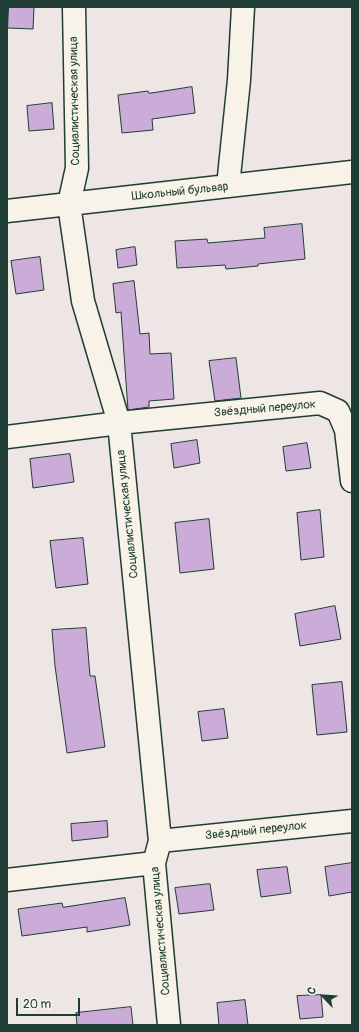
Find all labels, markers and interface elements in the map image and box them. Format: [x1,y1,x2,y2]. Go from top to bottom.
street label: Социалистическая улица [67,36,83,166]
street label: Школьный бульвар [131,180,229,204]
street label: Звёздный переулок [213,397,317,421]
street label: Социалистическая улица [114,449,142,579]
street label: Звёздный переулок [204,818,308,844]
street label: Социалистическая улица [148,866,174,996]
north arrow [303,976,343,1016]
text: С [304,985,319,997]
scale bar [18,990,82,1016]
text: 20 m [23,997,51,1012]

